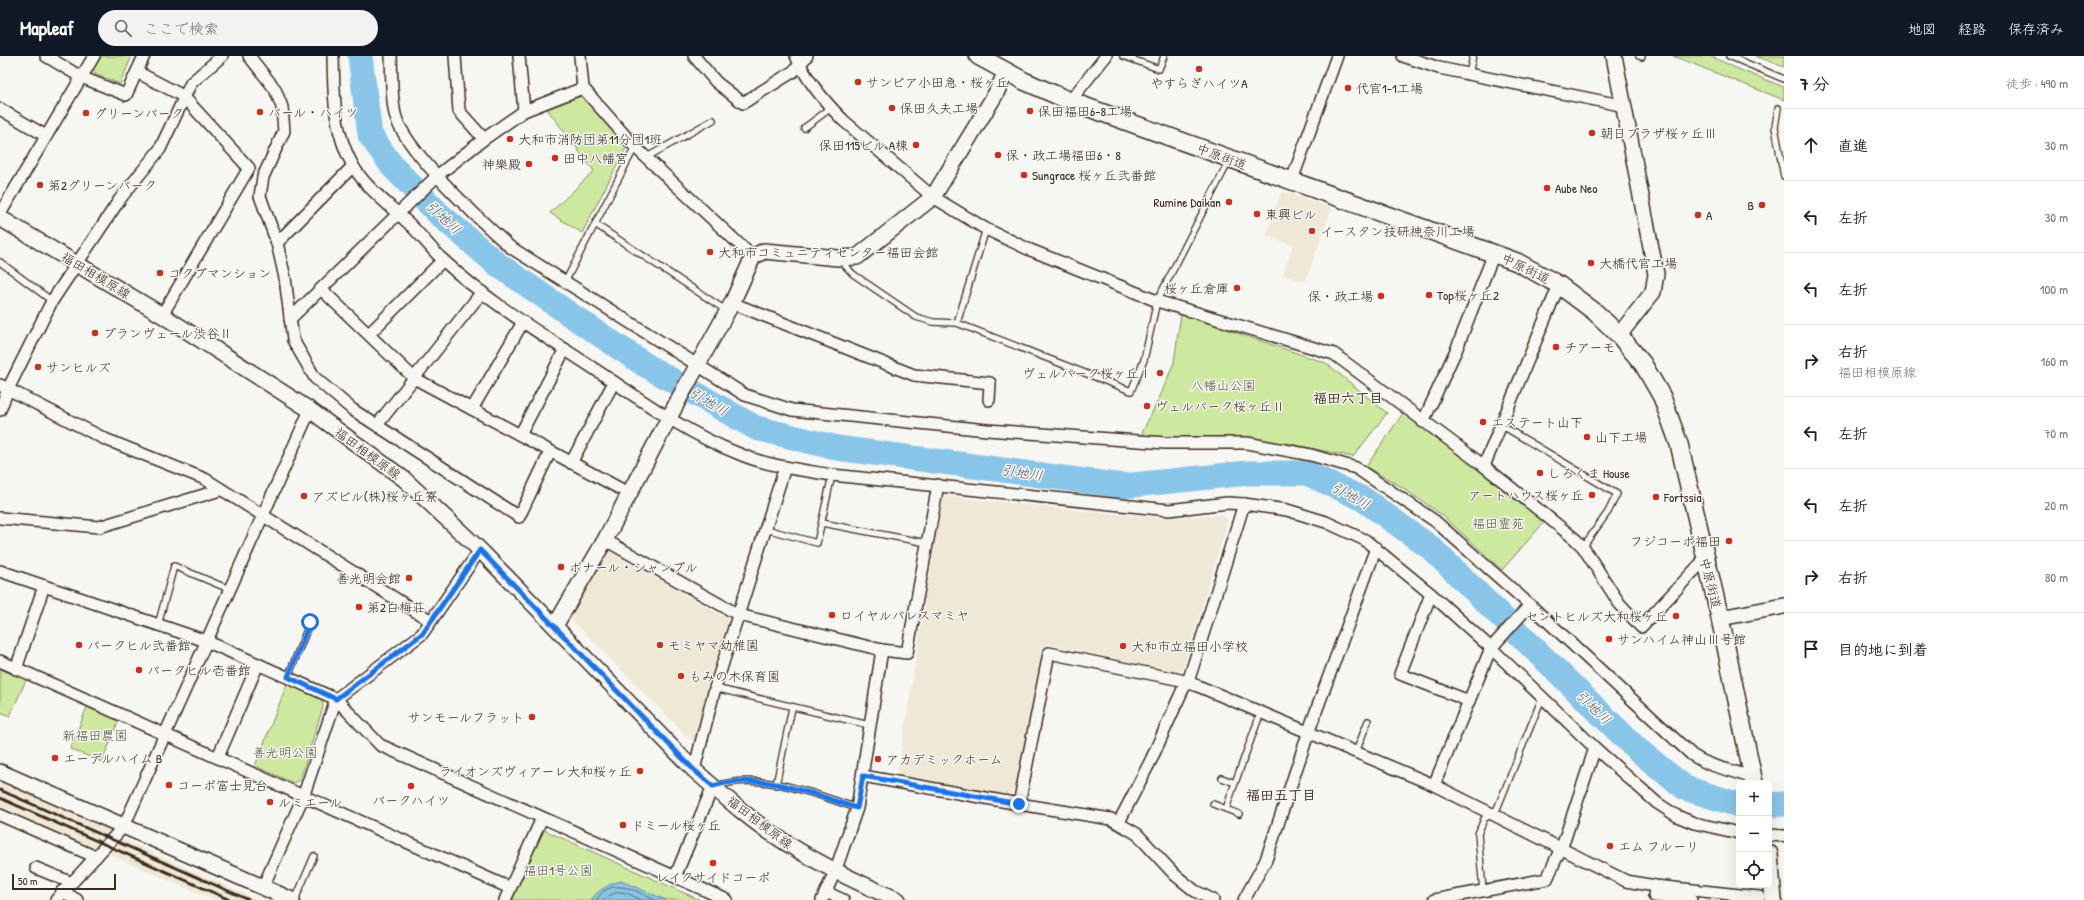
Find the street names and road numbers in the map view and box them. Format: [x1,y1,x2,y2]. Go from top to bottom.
street label: 中原街道 [1194,139,1250,173]
street label: 福田相模原線 [58,247,135,303]
street label: 中原街道 [1499,249,1553,287]
street label: 福田相模原線 [331,423,406,484]
street label: 中原街道 [1696,556,1726,610]
street label: 福田相模原線 [723,791,797,853]

